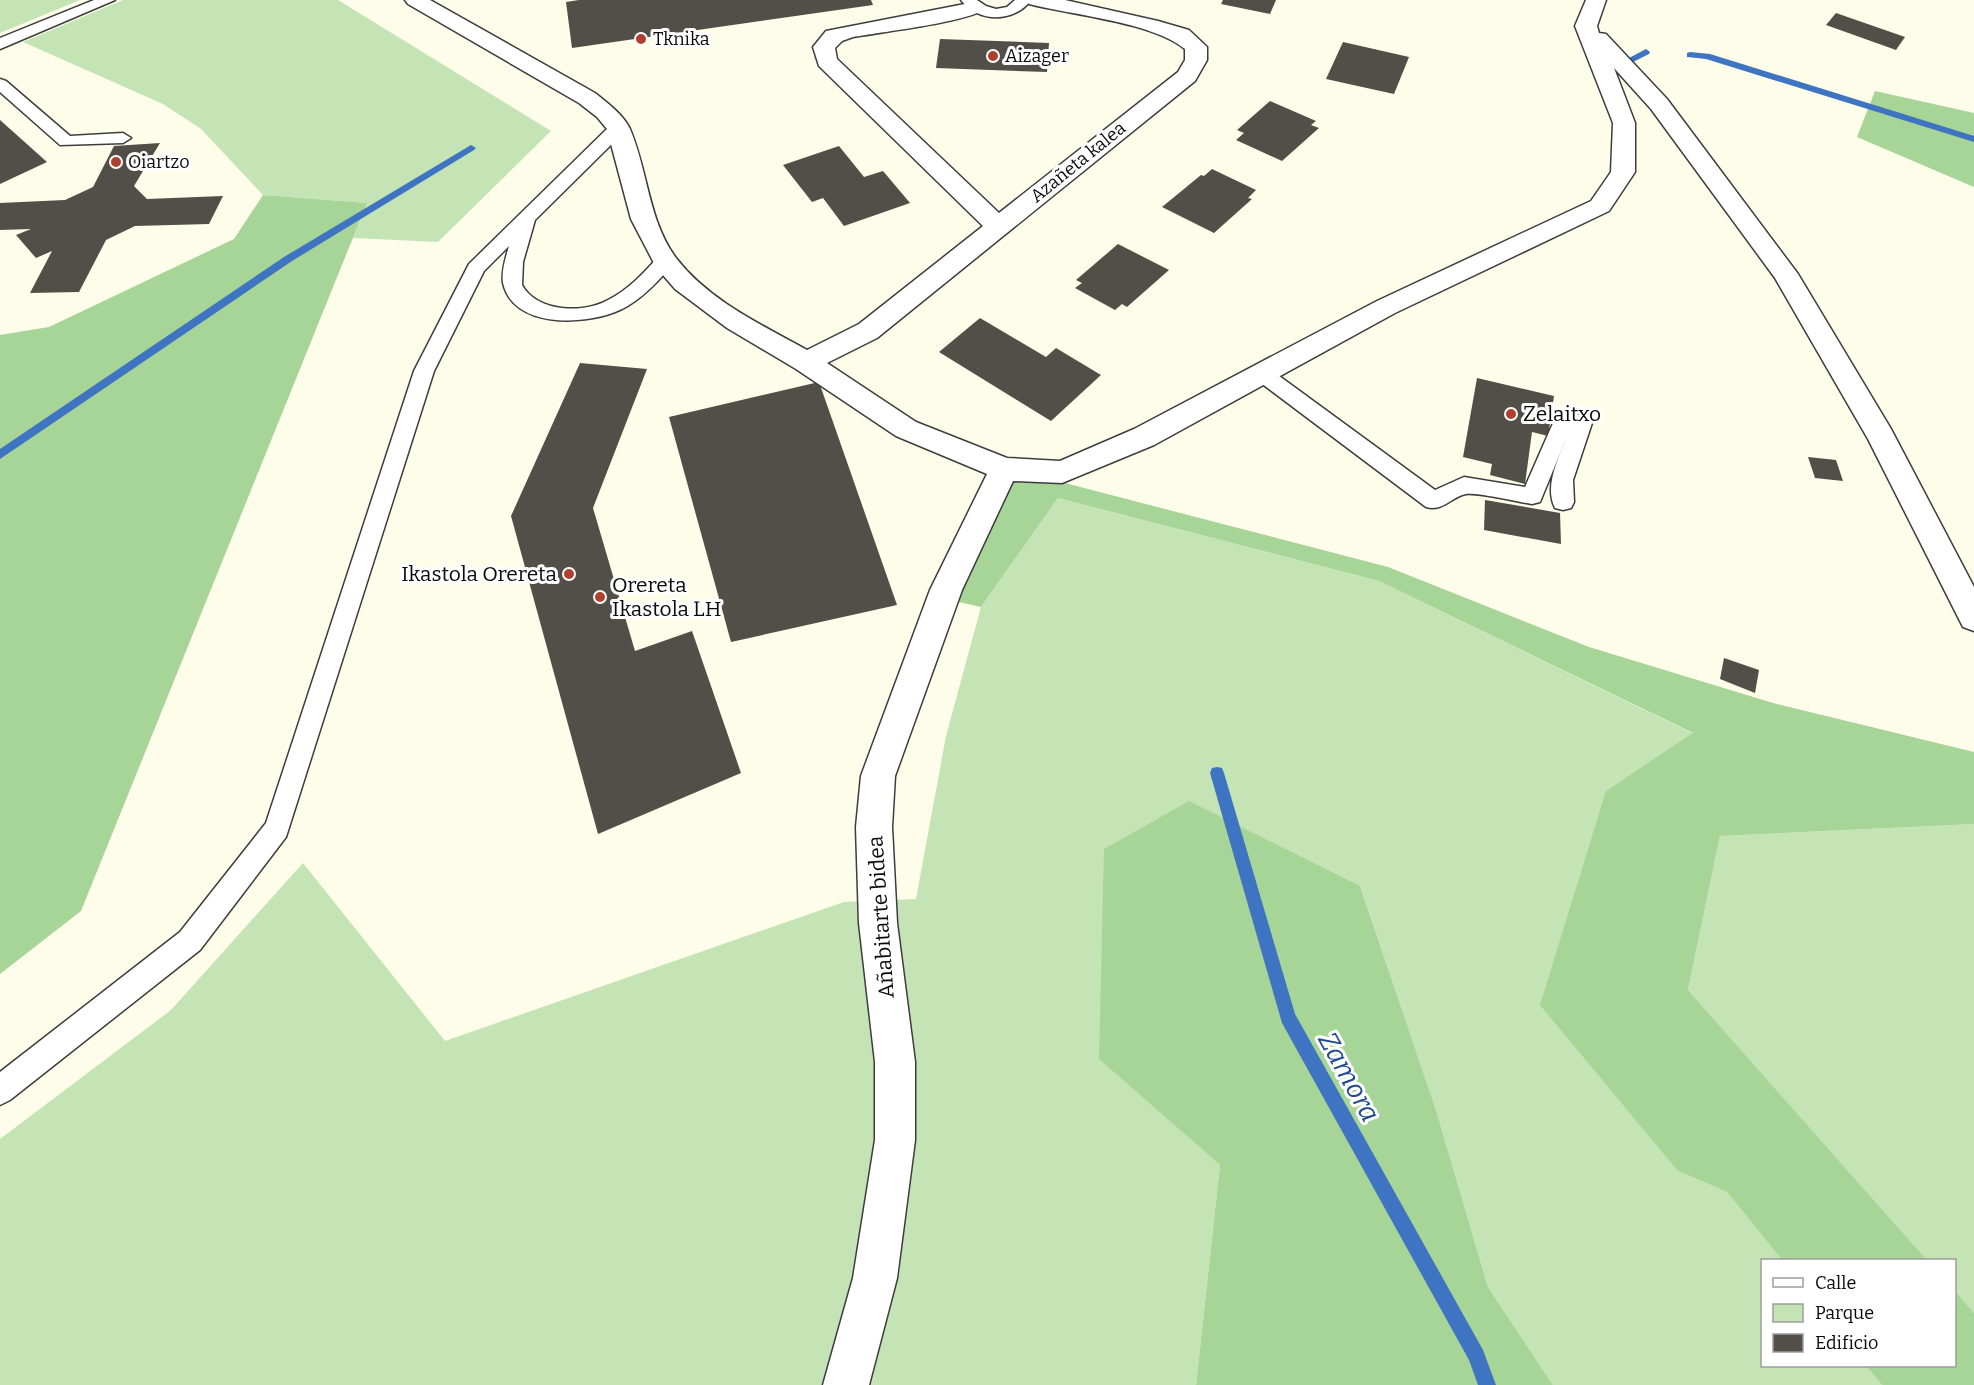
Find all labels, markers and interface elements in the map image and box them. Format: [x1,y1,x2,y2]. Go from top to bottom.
place label: Tknika [653,28,710,50]
marker: Tknika [634,32,648,46]
place label: Aizager [1005,45,1069,67]
marker: Aizager [986,49,1000,63]
street label: Azañeta kalea [1026,117,1130,207]
place label: Oiartzo [128,151,190,173]
marker: Oiartzo [109,155,123,169]
place label: Zelaitxo [1523,401,1601,427]
marker: Zelaitxo [1504,407,1518,421]
place label: Ikastola Orereta [401,561,558,587]
marker: Ikastola Orereta [562,567,576,581]
place label: Orereta Ikastola LH [612,572,721,622]
marker: Orereta Ikastola LH [593,590,607,604]
street label: Añabitarte bidea [862,834,900,999]
water label: Zamora [1311,1027,1387,1127]
legend [1761,1259,1956,1367]
text: Calle [1815,1272,1856,1294]
text: Parque [1815,1302,1874,1324]
text: Edificio [1815,1332,1878,1354]

